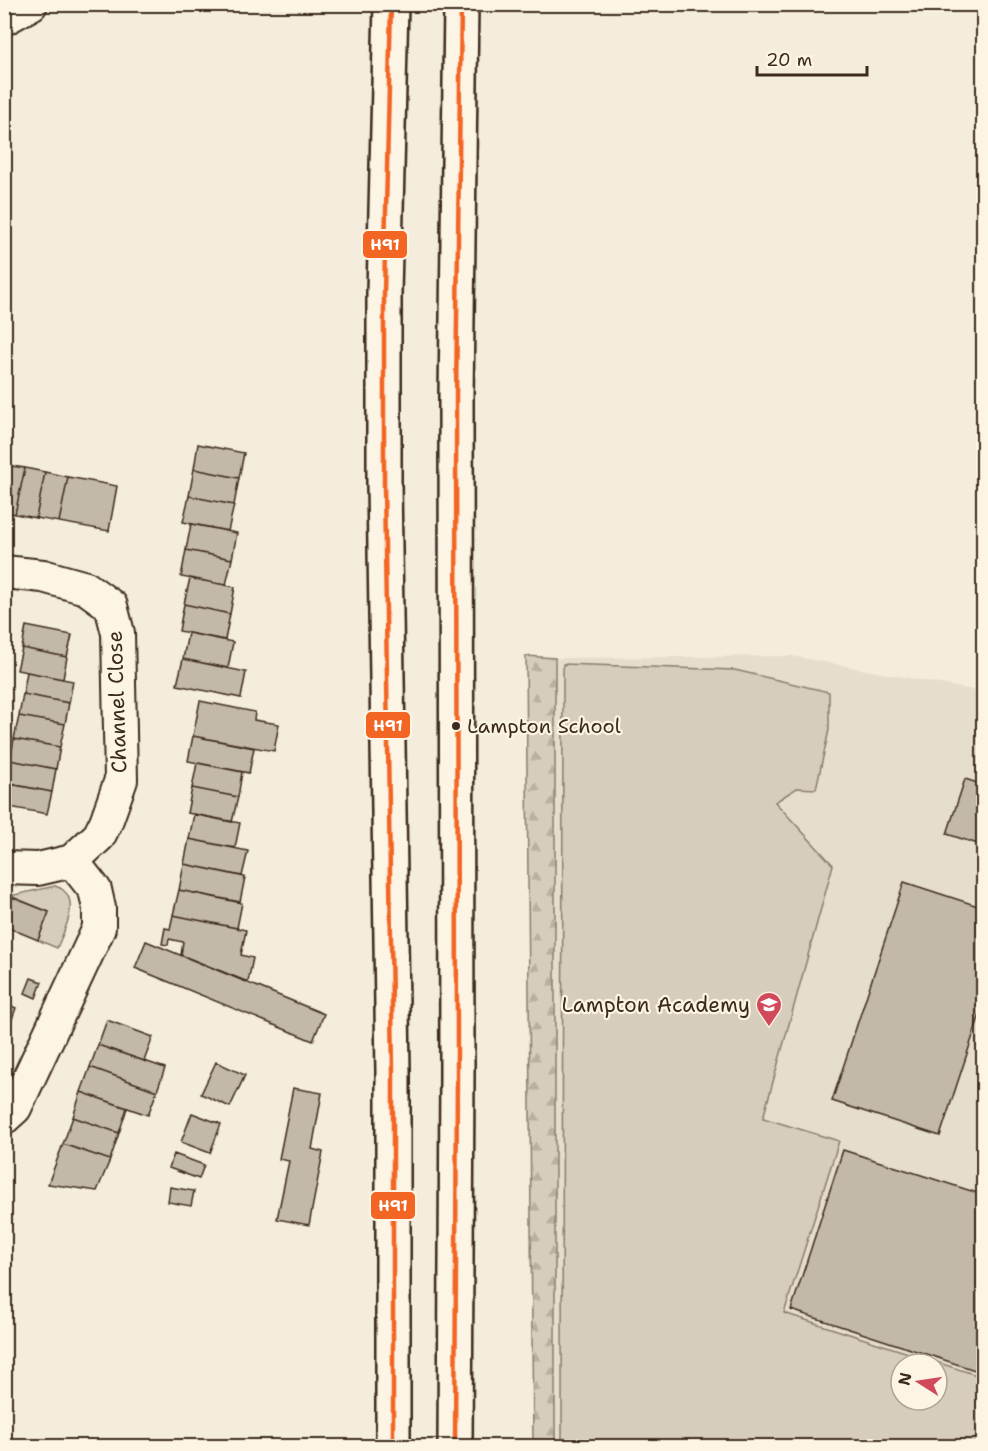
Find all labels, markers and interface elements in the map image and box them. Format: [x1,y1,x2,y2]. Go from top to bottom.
scale bar [757,39,866,77]
text: 20 m [766,48,812,72]
line badge: H91 [362,230,408,259]
text: H91 [370,234,400,255]
street label: Channel Close [101,630,133,774]
line badge: H91 [365,711,411,739]
place label: Lampton School [467,713,621,739]
text: H91 [373,715,403,736]
marker: Lampton School [450,720,462,732]
school or university icon: Lampton Academy [754,990,784,1028]
place label: Lampton Academy [561,991,750,1019]
line badge: H91 [370,1191,416,1220]
text: H91 [378,1195,408,1216]
north arrow [889,1352,949,1412]
text: N [893,1371,916,1387]

